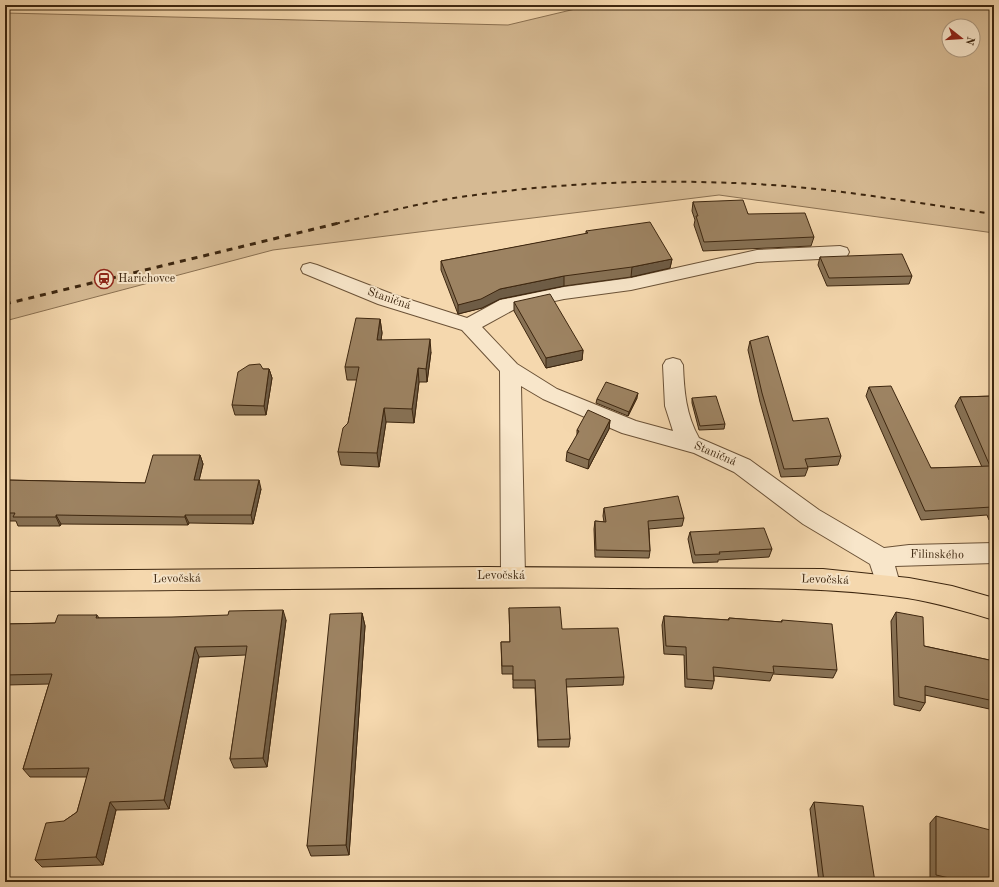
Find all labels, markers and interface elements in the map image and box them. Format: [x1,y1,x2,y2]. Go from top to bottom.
north arrow [941,18,981,58]
text: N [962,35,976,47]
station icon: Harichovce [93,268,115,290]
place label: Harichovce [118,273,176,285]
street label: Staničná [366,286,412,312]
street label: Staničná [692,440,738,468]
street label: Filinského [910,549,964,561]
street label: Levočská [477,570,525,582]
street label: Levočská [153,573,201,585]
street label: Levočská [801,573,849,587]

